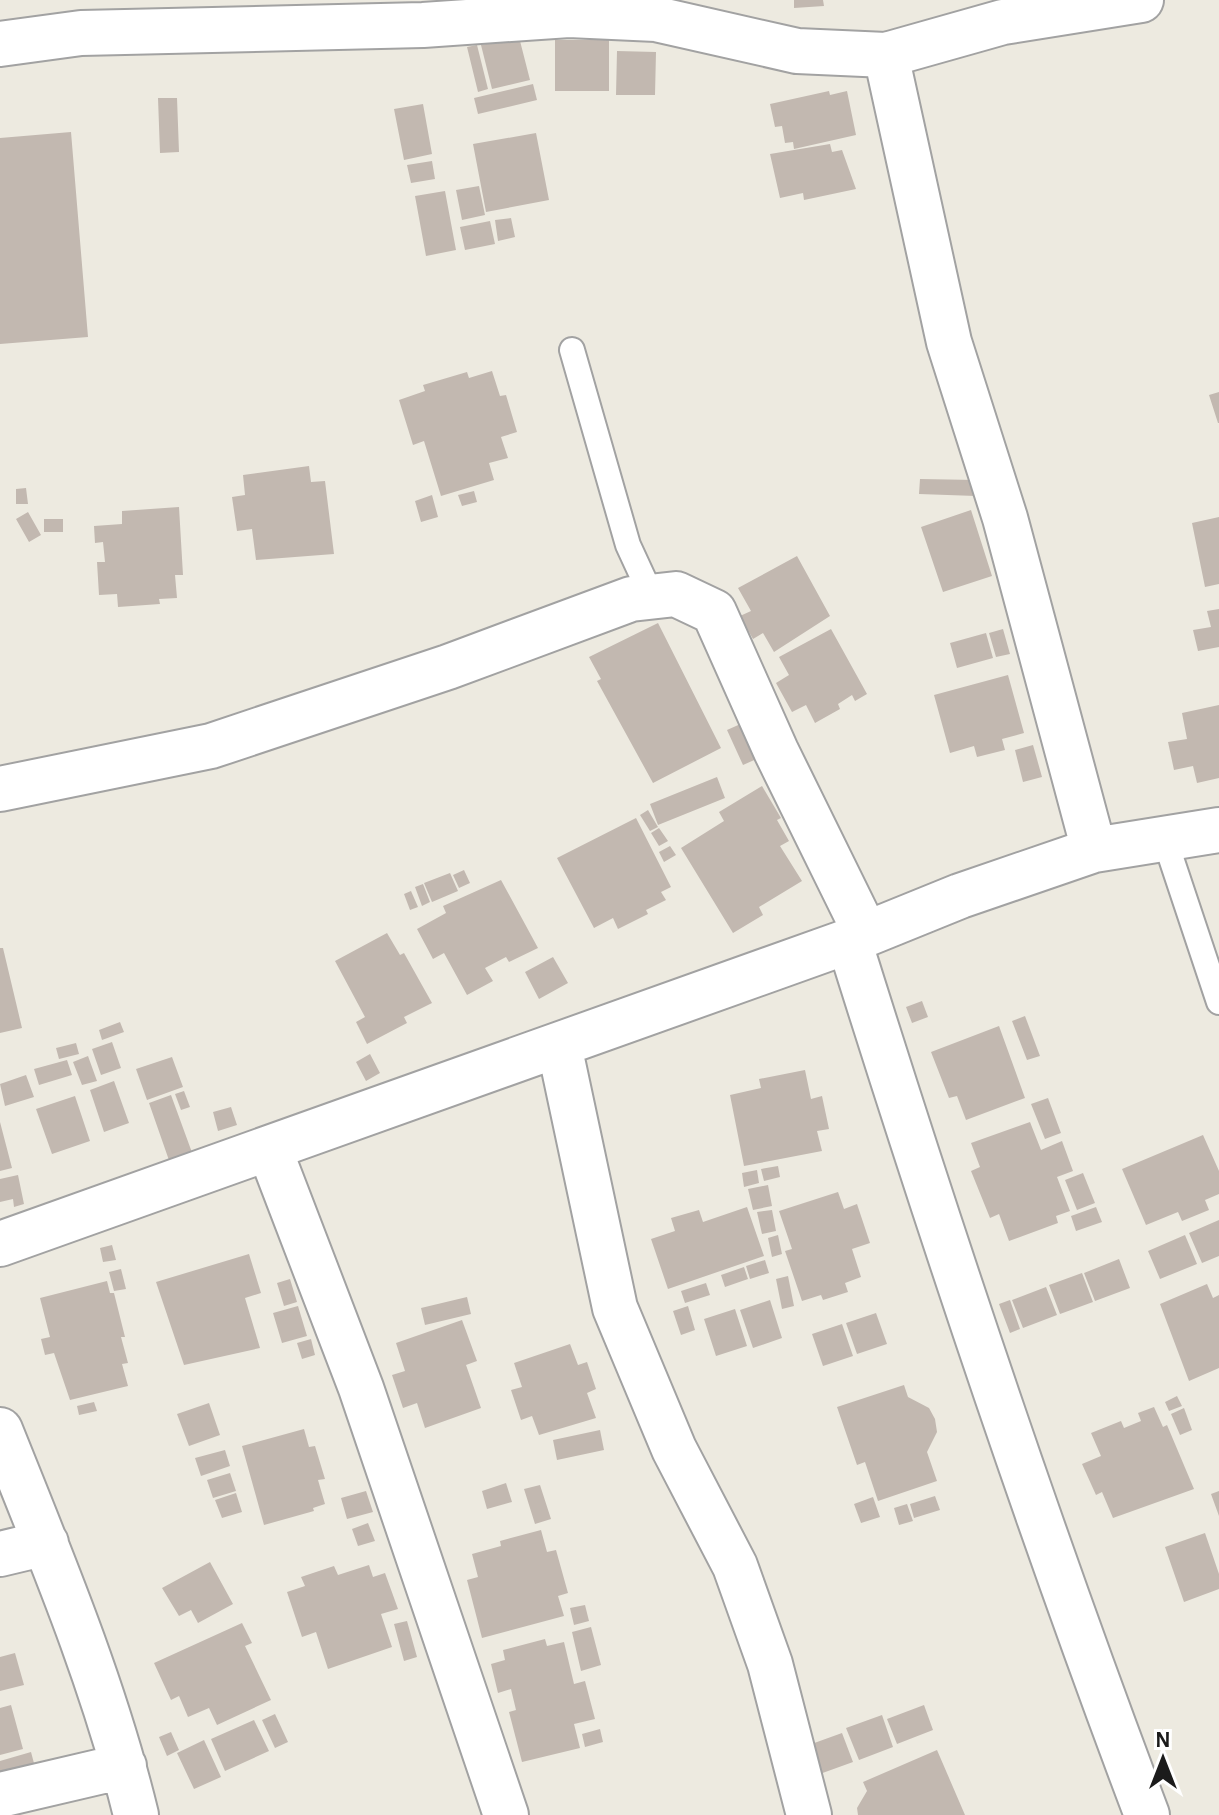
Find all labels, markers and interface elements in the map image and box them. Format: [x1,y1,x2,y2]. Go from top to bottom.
north arrow [1123,1719,1203,1799]
text: N [1155,1729,1171,1751]

